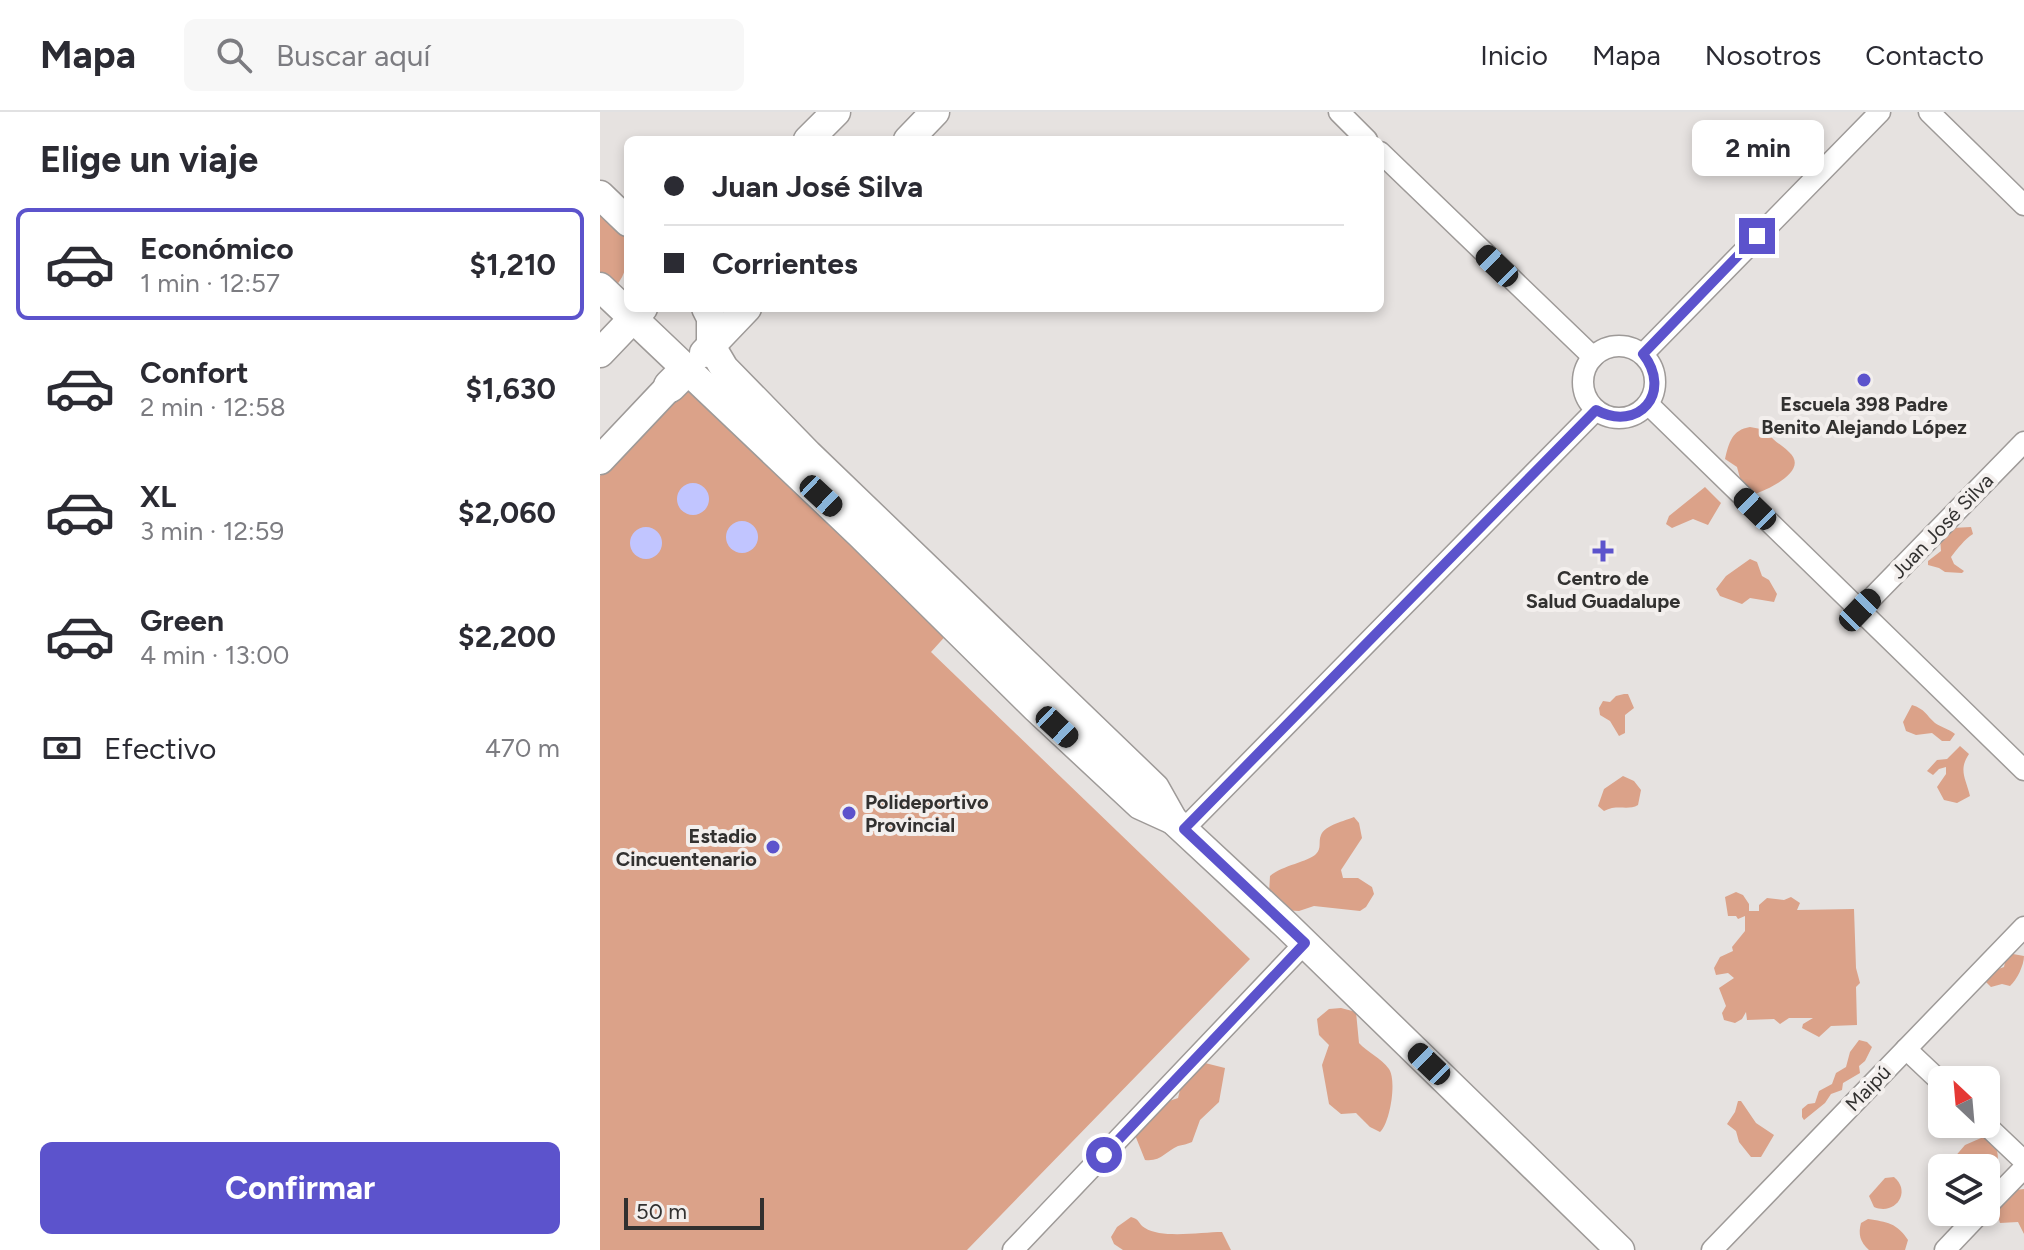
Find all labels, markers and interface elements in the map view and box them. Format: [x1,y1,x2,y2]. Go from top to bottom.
search box [184,19,744,91]
text: Mapa [40,32,136,78]
icon: search [212,33,256,77]
text: Buscar aquí [276,37,430,74]
text: Inicio [1480,38,1548,72]
text: Mapa [1592,38,1661,72]
text: Nosotros [1705,38,1821,72]
text: Contacto [1865,38,1984,72]
callout: 2 min [1691,120,1823,176]
text: 2 min [1725,132,1791,164]
text: Elige un viaje [40,138,258,181]
text: Juan José Silva [712,168,923,205]
route end [1739,218,1775,254]
icon: car [44,228,116,300]
text: Económico [140,230,294,267]
car [1471,241,1523,291]
text: Corrientes [712,245,858,282]
text: $1,210 [470,246,556,283]
text: 1 min · 12:57 [140,267,280,299]
icon: car [44,352,116,424]
text: Confort [140,354,249,391]
text: $1,630 [465,370,556,407]
marker: Escuela 398 Padre Benito Alejando López [1855,371,1873,389]
text: 2 min · 12:58 [140,391,286,423]
place label: Escuela 398 Padre Benito Alejando López [1761,392,1967,439]
street label: Juan José Silva [1886,469,1998,583]
car [795,471,847,521]
icon: car [44,476,116,548]
text: XL [140,478,176,515]
car [1729,484,1781,534]
text: $2,060 [458,494,556,531]
text: 3 min · 12:59 [140,515,284,547]
marker: Centro de Salud Guadalupe [1592,540,1614,562]
place label: Centro de Salud Guadalupe [1526,566,1680,613]
car [1835,584,1885,636]
icon: car [44,600,116,672]
text: Green [140,602,224,639]
text: $2,200 [458,618,556,655]
text: 4 min · 13:00 [140,639,289,671]
car [1031,702,1083,752]
icon: cash [40,726,84,770]
text: Efectivo [104,730,216,767]
text: 470 m [485,732,560,764]
place label: Polideportivo Provincial [865,790,989,837]
marker: Polideportivo Provincial [840,804,858,822]
place label: Estadio Cincuentenario [616,824,757,871]
marker: Estadio Cincuentenario [764,838,782,856]
car [1403,1039,1455,1089]
street label: Maipú [1840,1060,1896,1116]
north arrow [1928,1066,2000,1138]
map controls [1928,1066,2000,1226]
route start [1086,1137,1122,1173]
button: Confirmar [40,1142,560,1234]
button: layers [1928,1154,2000,1226]
scale bar [624,1194,764,1230]
text: 50 m [636,1198,687,1225]

